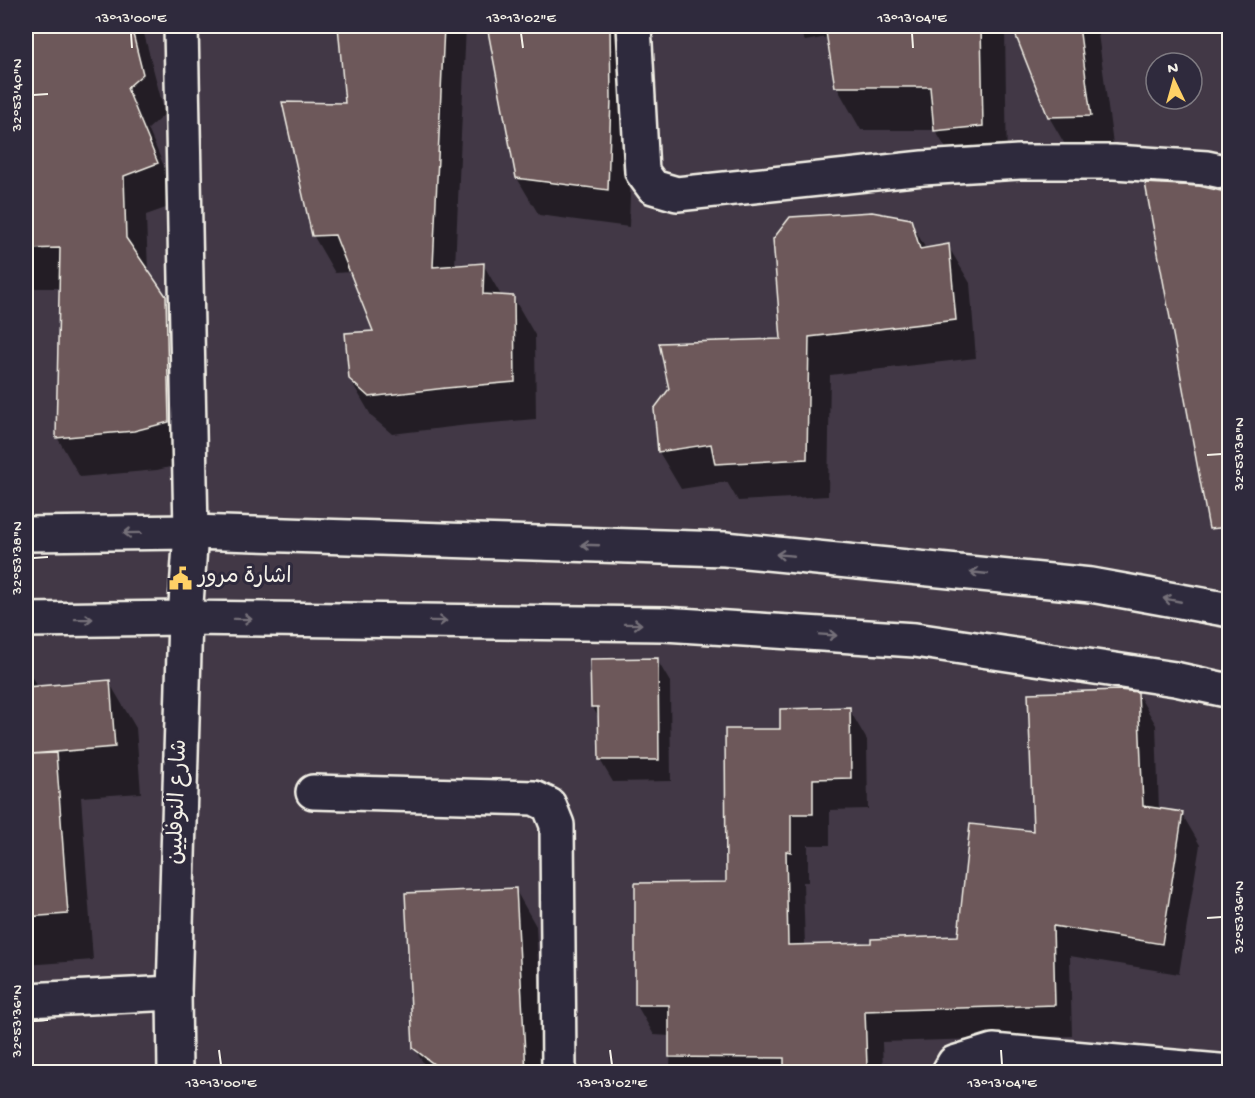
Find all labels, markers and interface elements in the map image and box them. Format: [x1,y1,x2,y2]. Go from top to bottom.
text: 13°13'00"E [95,10,167,28]
text: 13°13'02"E [485,10,556,28]
text: 13°13'04"E [876,10,947,28]
north arrow [1144,51,1204,111]
text: 32°53'40"N [9,58,27,133]
text: N [1167,60,1180,79]
text: 32°53'38"N [1231,417,1249,492]
text: 32°53'38"N [9,521,27,596]
one-way arrow [123,527,143,538]
one-way arrow [581,539,601,550]
one-way arrow [775,549,795,560]
public building icon: اشارة مرور [167,565,193,591]
place label: اشارة مرور [196,565,292,591]
one-way arrow [970,567,989,578]
one-way arrow [1163,594,1182,605]
one-way arrow [73,613,93,625]
one-way arrow [233,613,253,625]
one-way arrow [428,616,448,627]
one-way arrow [623,618,643,630]
one-way arrow [817,629,837,640]
street label: شارع النوفليين [164,739,194,865]
text: 32°53'36"N [1231,880,1249,954]
text: 32°53'36"N [9,984,27,1058]
text: 13°13'00"E [185,1075,257,1093]
text: 13°13'02"E [576,1075,647,1093]
text: 13°13'04"E [966,1075,1037,1093]

